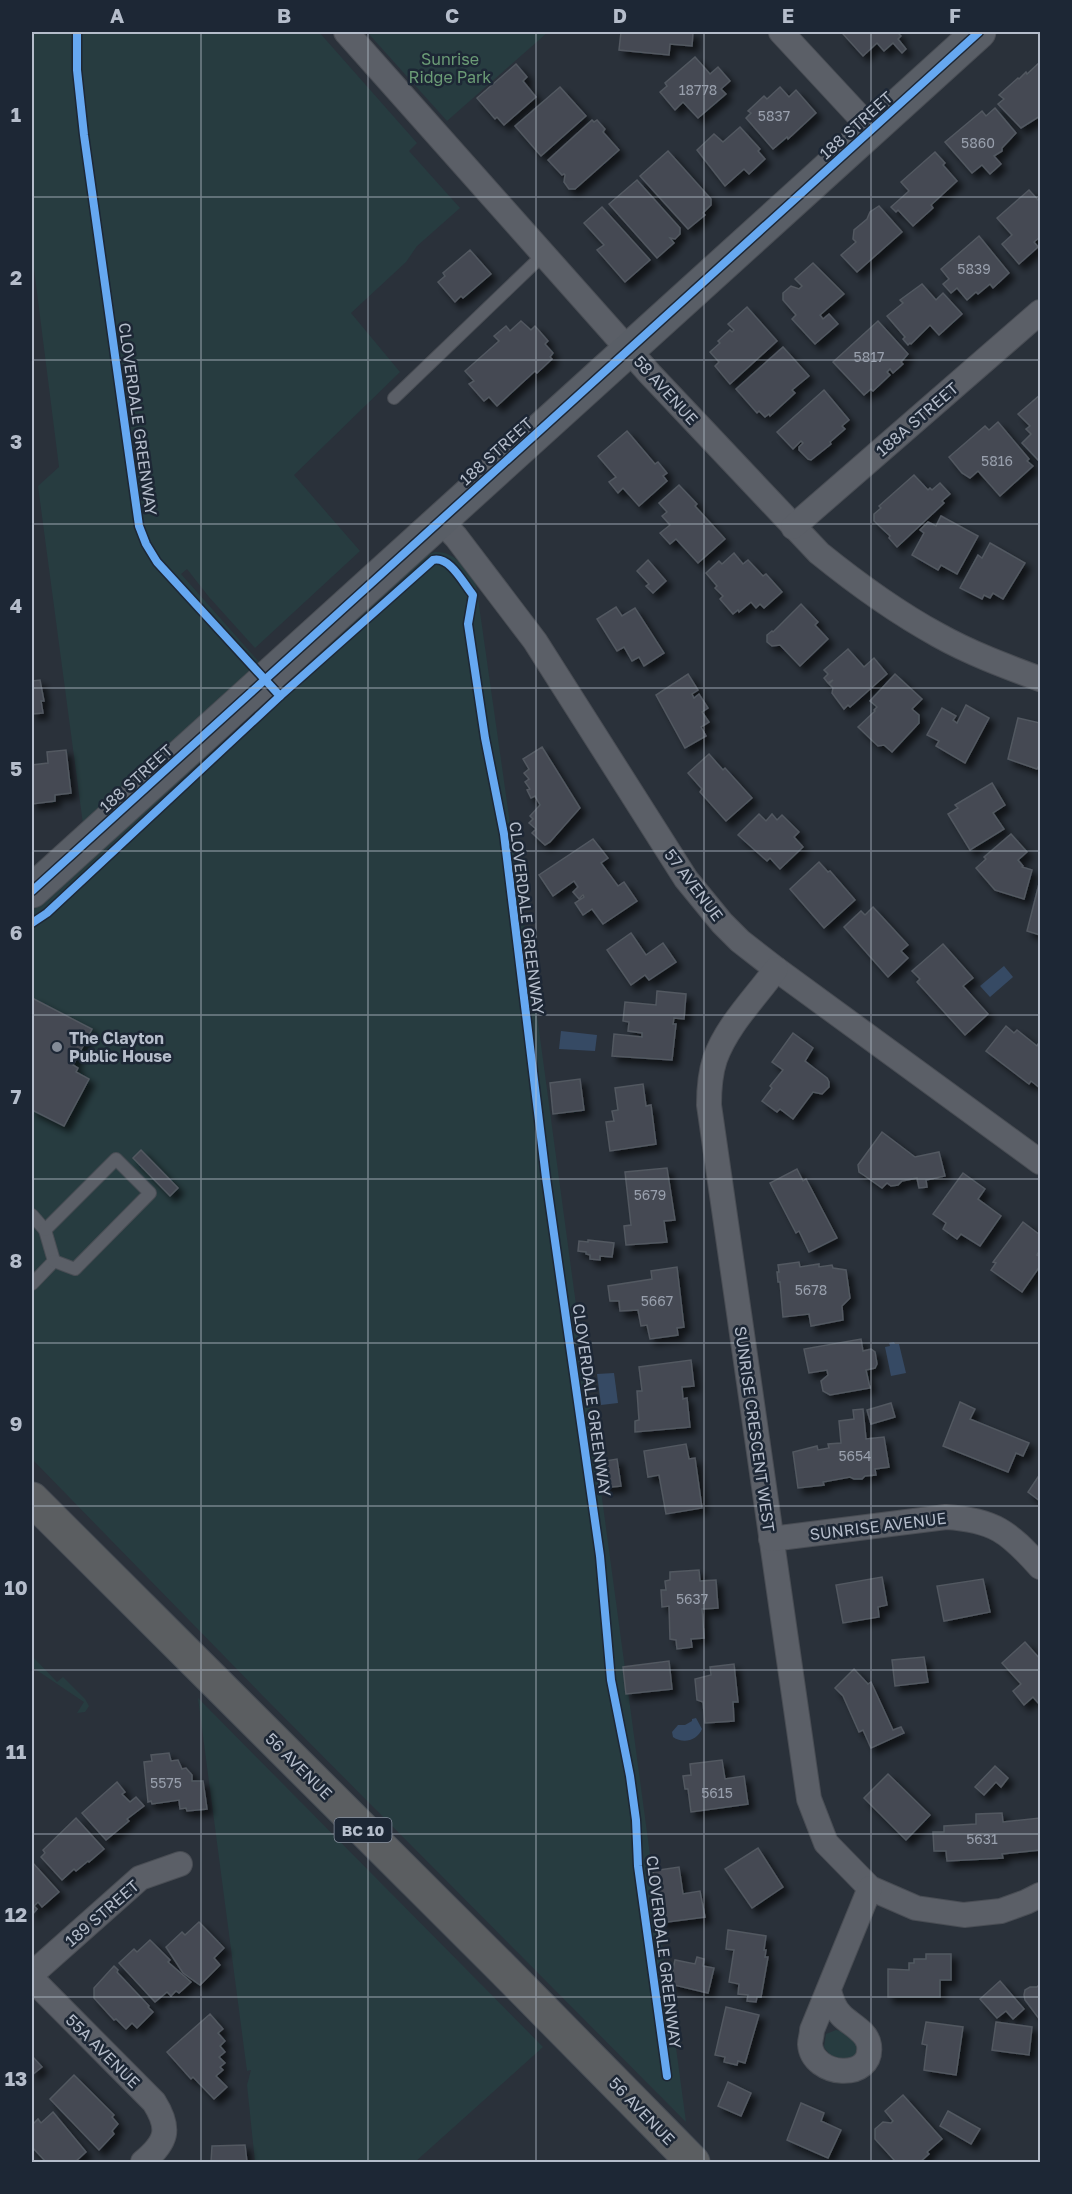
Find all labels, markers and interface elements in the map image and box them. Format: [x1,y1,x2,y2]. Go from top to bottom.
text: A [110,3,124,27]
text: B [277,3,291,27]
text: C [445,3,459,27]
text: D [613,3,627,27]
text: E [782,3,794,27]
text: F [949,3,961,27]
park label: Sunrise Ridge Park [409,49,491,87]
house number: 18778 [679,81,717,98]
street label: 188 STREET [815,87,897,163]
text: 1 [11,102,21,126]
house number: 5837 [758,107,790,124]
house number: 5860 [961,134,995,151]
house number: 5839 [957,260,991,277]
text: 2 [10,265,22,289]
street label: CLOVERDALE GREENWAY [115,321,162,517]
house number: 5817 [854,348,884,365]
street label: 58 AVENUE [630,351,702,429]
street label: 188A STREET [872,378,962,460]
street label: 188 STREET [455,413,537,489]
text: 3 [10,429,22,453]
house number: 5816 [981,452,1013,469]
text: 4 [10,593,22,617]
street label: 188 STREET [95,740,177,816]
text: 5 [10,756,22,780]
street label: CLOVERDALE GREENWAY [505,820,549,1016]
street label: 57 AVENUE [660,845,728,925]
text: 6 [10,920,22,944]
place label: The Clayton Public House [69,1028,172,1066]
marker: The Clayton Public House [50,1040,64,1054]
text: 7 [11,1084,22,1108]
house number: 5679 [634,1186,666,1203]
text: 8 [10,1248,22,1272]
house number: 5678 [795,1281,827,1298]
house number: 5667 [641,1292,673,1309]
street label: CLOVERDALE GREENWAY [569,1302,616,1498]
street label: SUNRISE CRESCENT WEST [731,1325,779,1533]
text: 9 [10,1411,22,1435]
house number: 5654 [838,1447,872,1464]
street label: SUNRISE AVENUE [809,1508,947,1544]
text: 10 [4,1575,28,1599]
house number: 5637 [676,1590,708,1607]
street label: 56 AVENUE [261,1728,337,1804]
text: 11 [6,1739,26,1763]
house number: 5575 [150,1774,182,1791]
house number: 5615 [701,1784,733,1801]
road number: BC 10 [334,1818,392,1842]
house number: 5631 [966,1830,998,1847]
street label: CLOVERDALE GREENWAY [642,1854,686,2050]
street label: 189 STREET [61,1875,143,1951]
text: 12 [5,1902,27,1926]
street label: 55A AVENUE [62,2010,144,2092]
text: 13 [5,2066,27,2090]
street label: 56 AVENUE [605,2073,679,2149]

